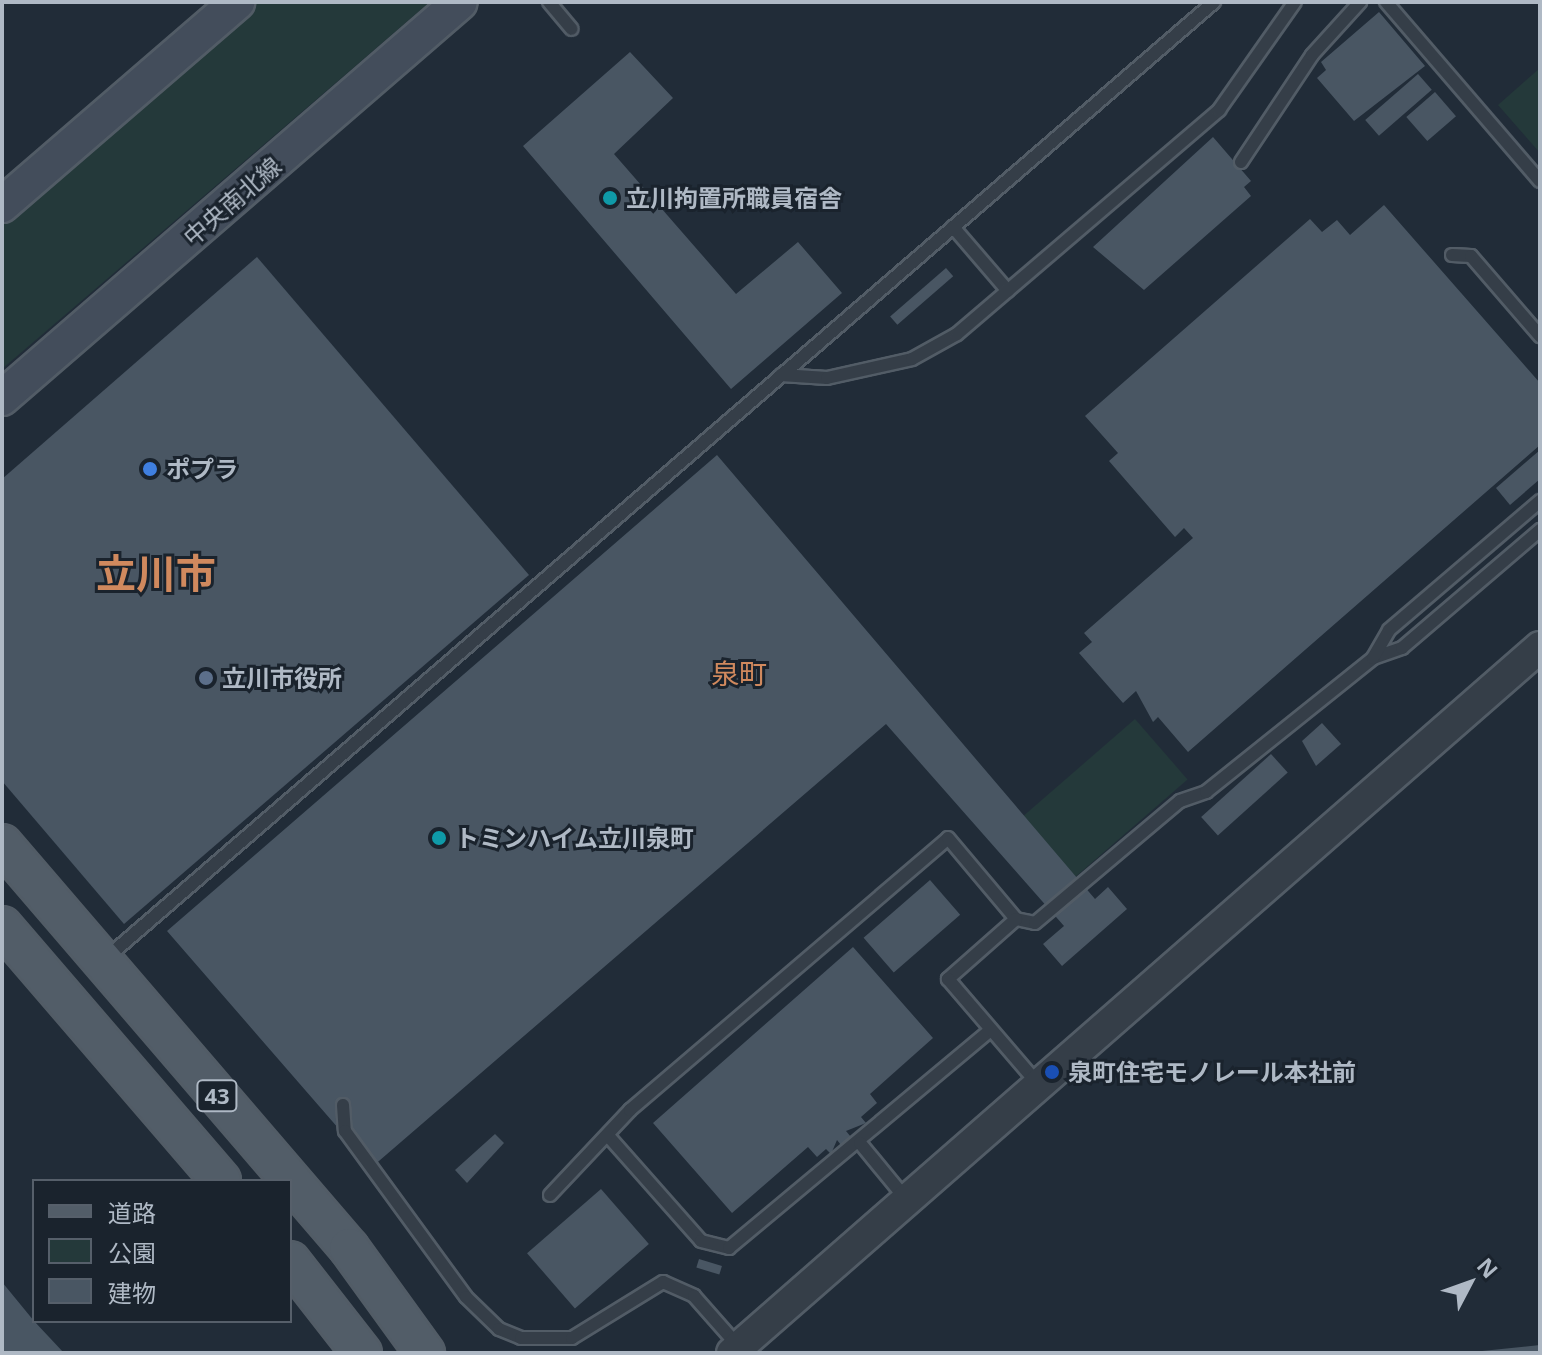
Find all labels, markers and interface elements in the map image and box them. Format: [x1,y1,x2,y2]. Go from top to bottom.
street label: 中央南北線 [177,151,287,251]
place label: 立川拘置所職員宿舎 [626,184,842,212]
marker: 立川拘置所職員宿舎 [601,189,619,207]
place label: ポプラ [166,455,238,483]
marker: ポプラ [141,460,159,478]
district label: 立川市 [96,549,216,597]
district label: 泉町 [711,656,767,690]
place label: 立川市役所 [222,664,342,692]
marker: 立川市役所 [197,669,215,687]
place label: トミンハイム立川泉町 [455,824,695,852]
marker: トミンハイム立川泉町 [430,829,448,847]
place label: 泉町住宅モノレール本社前 [1068,1058,1356,1086]
marker: 泉町住宅モノレール本社前 [1043,1063,1061,1081]
road number: 43 [195,1078,239,1114]
legend [32,1179,292,1323]
text: 道路 [108,1196,156,1229]
text: 公園 [108,1236,156,1269]
north arrow [1430,1243,1510,1323]
text: N [1471,1251,1505,1284]
text: 建物 [108,1276,156,1309]

